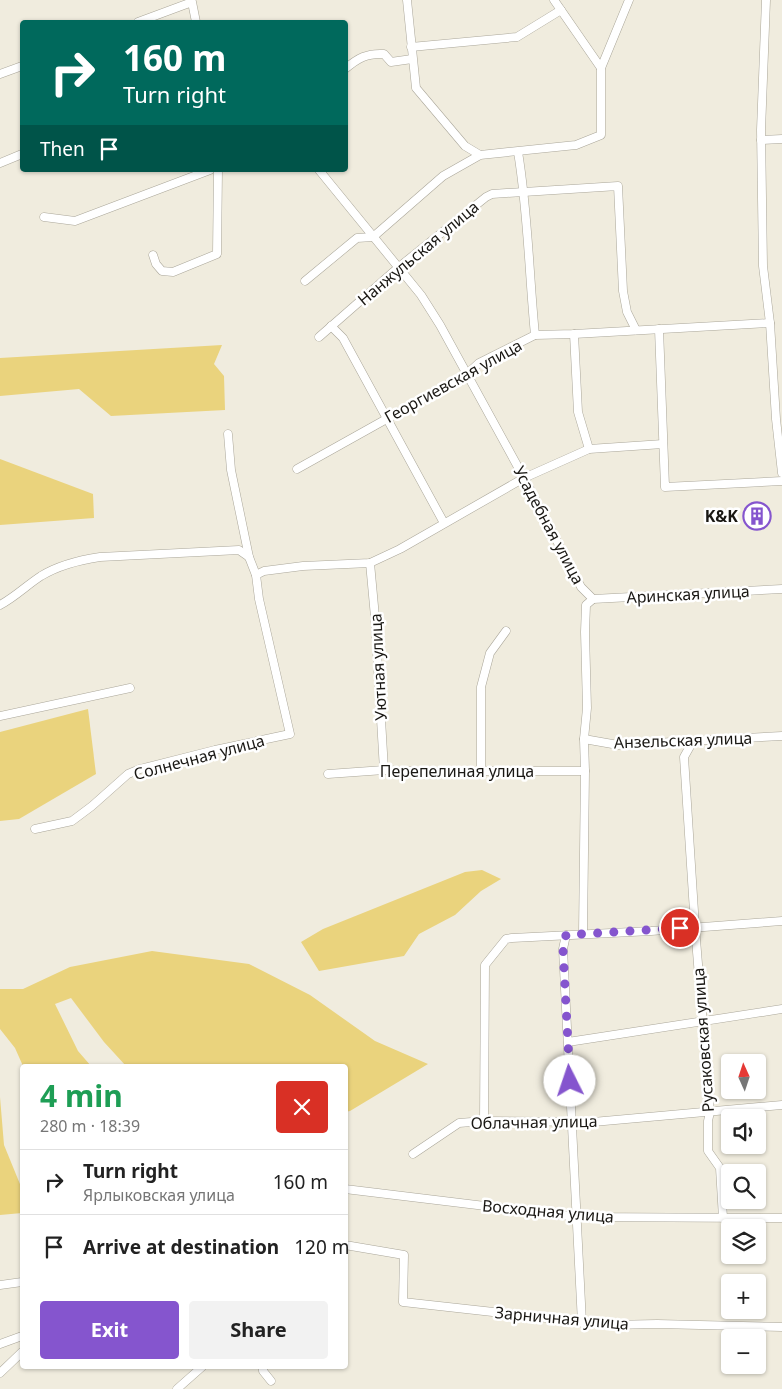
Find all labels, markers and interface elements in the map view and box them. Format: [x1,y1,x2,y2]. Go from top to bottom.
text: 160 m [123,34,226,81]
icon: right [40,40,105,105]
text: Turn right [123,79,226,109]
icon: arrive [95,135,123,163]
text: Then [40,136,85,162]
street label: Нанжульская улица [353,196,483,310]
street label: Георгиевская улица [380,334,526,428]
street label: Усадебная улица [508,462,590,588]
building icon: K&K [742,501,772,531]
place label: K&K [705,505,738,527]
street label: Аринская улица [626,580,750,608]
street label: Уютная улица [364,613,392,721]
street label: Анзельская улица [613,727,753,753]
street label: Солнечная улица [131,729,267,785]
street label: Перепелиная улица [380,760,534,782]
pin [659,907,701,949]
icon: arrive [666,914,694,942]
street label: Русаковская улица [687,967,719,1113]
position arrow [543,1054,595,1106]
north arrow [721,1054,766,1099]
map controls [721,1054,766,1374]
text: 4 min [40,1075,123,1116]
button: close [276,1081,328,1133]
button: sound [721,1109,766,1154]
street label: Облачная улица [470,1110,598,1134]
text: 280 m · 18:39 [40,1115,140,1137]
text: Turn right [83,1158,178,1184]
button: search [721,1164,766,1209]
icon: right [40,1168,68,1196]
text: 160 m [273,1169,328,1195]
text: Ярлыковская улица [83,1184,235,1206]
street label: Восходная улица [481,1194,615,1228]
button: layers [721,1219,766,1264]
icon: arrive [40,1233,68,1261]
text: Arrive at destination [83,1234,279,1260]
text: 120 m [294,1234,350,1260]
button: + [721,1274,766,1319]
button: Exit [40,1301,179,1359]
button: Share [189,1301,328,1359]
street label: Зарничная улица [494,1301,630,1335]
button: − [721,1329,766,1374]

